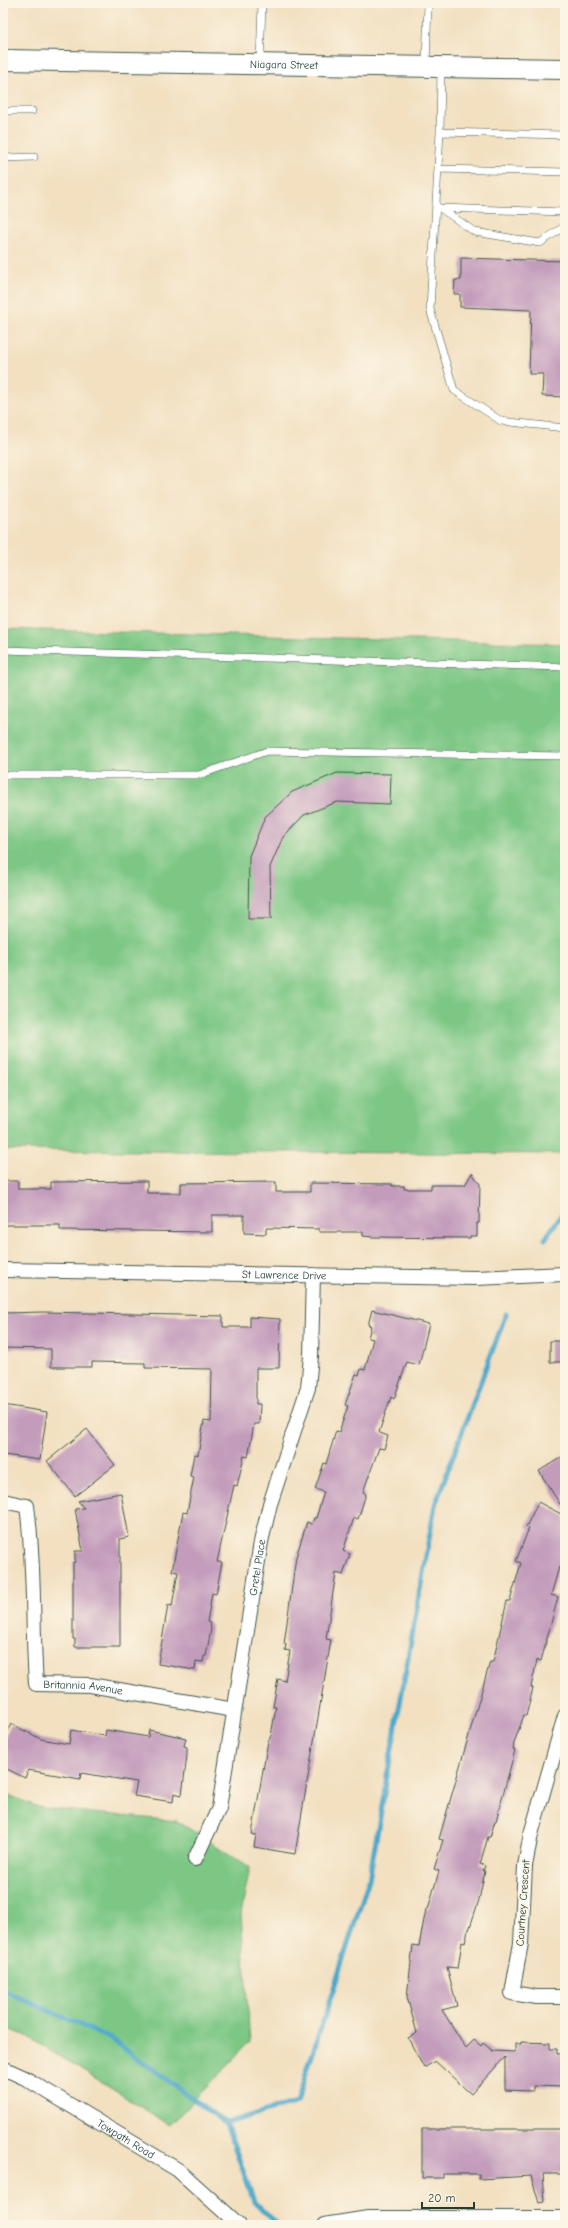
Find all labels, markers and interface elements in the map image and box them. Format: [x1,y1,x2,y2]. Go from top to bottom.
street label: Niagara Street [250,57,319,72]
street label: St Lawrence Drive [242,1268,327,1282]
street label: Gretel Place [246,1537,268,1597]
street label: Britannia Avenue [43,1678,124,1697]
street label: Courtney Crescent [513,1858,533,1947]
street label: Towpath Road [95,2116,157,2161]
scale bar [422,2184,474,2210]
text: 20 m [428,2191,456,2205]

